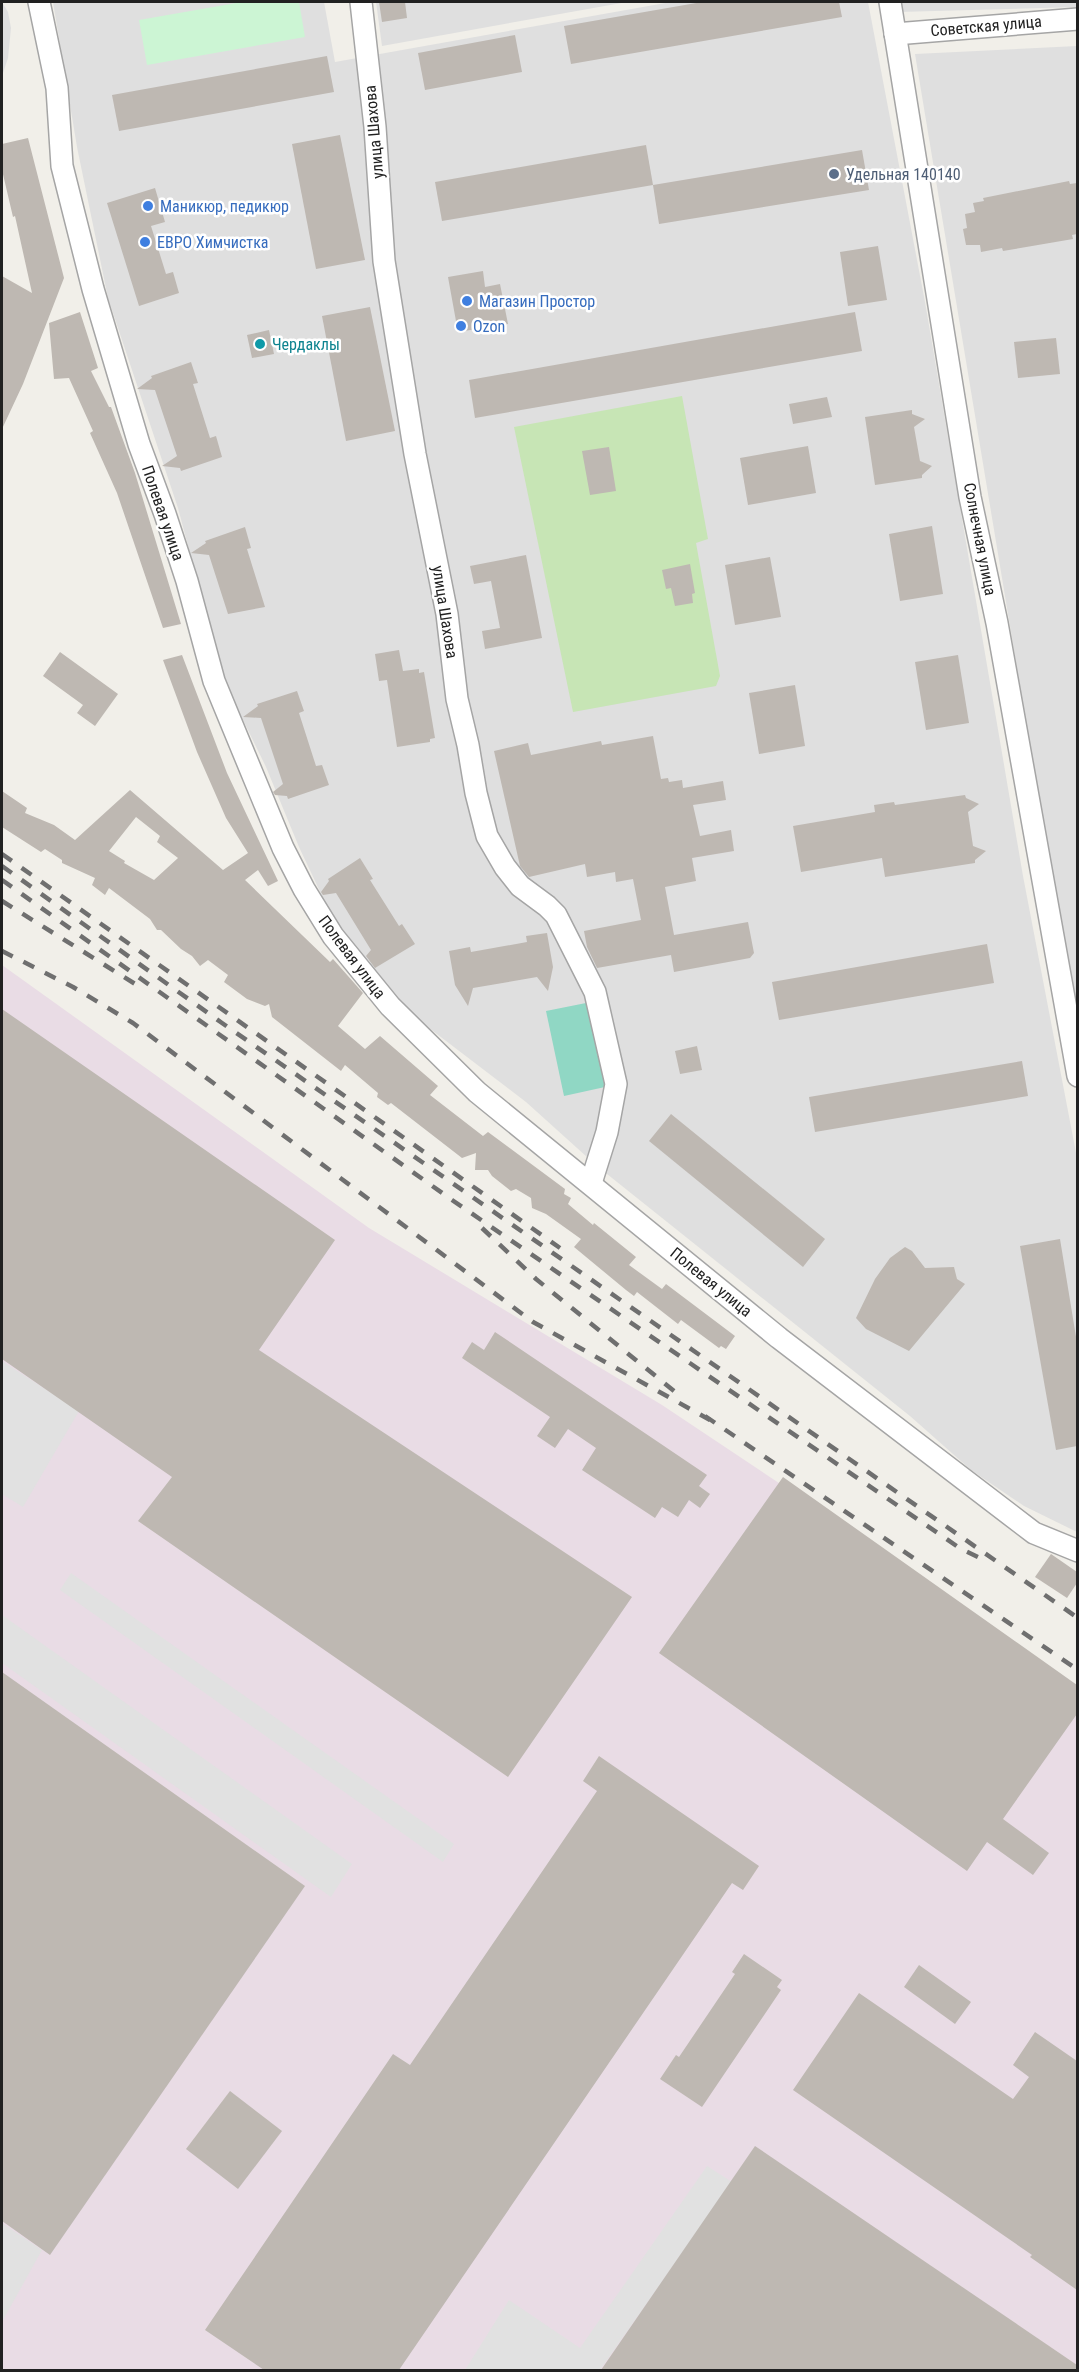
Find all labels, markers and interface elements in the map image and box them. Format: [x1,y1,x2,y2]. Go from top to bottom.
street label: Советская улица [930,12,1042,40]
street label: улица Шахова [360,84,388,180]
place label: Удельная 140140 [846,165,961,184]
marker: Удельная 140140 [827,167,841,181]
place label: Маникюр, педикюр [160,197,289,216]
marker: Маникюр, педикюр [141,199,155,213]
place label: ЕВРО Химчистка [157,233,269,252]
marker: ЕВРО Химчистка [138,235,152,249]
place label: Магазин Простор [479,292,595,311]
marker: Магазин Простор [460,294,474,308]
place label: Ozon [473,317,505,336]
marker: Ozon [454,319,468,333]
place label: Чердаклы [272,335,340,354]
marker: Чердаклы [253,337,267,351]
street label: Полевая улица [138,463,188,563]
street label: Солнечная улица [960,481,1000,597]
street label: улица Шахова [428,564,462,660]
street label: Полевая улица [315,912,389,1002]
street label: Полевая улица [666,1243,756,1321]

